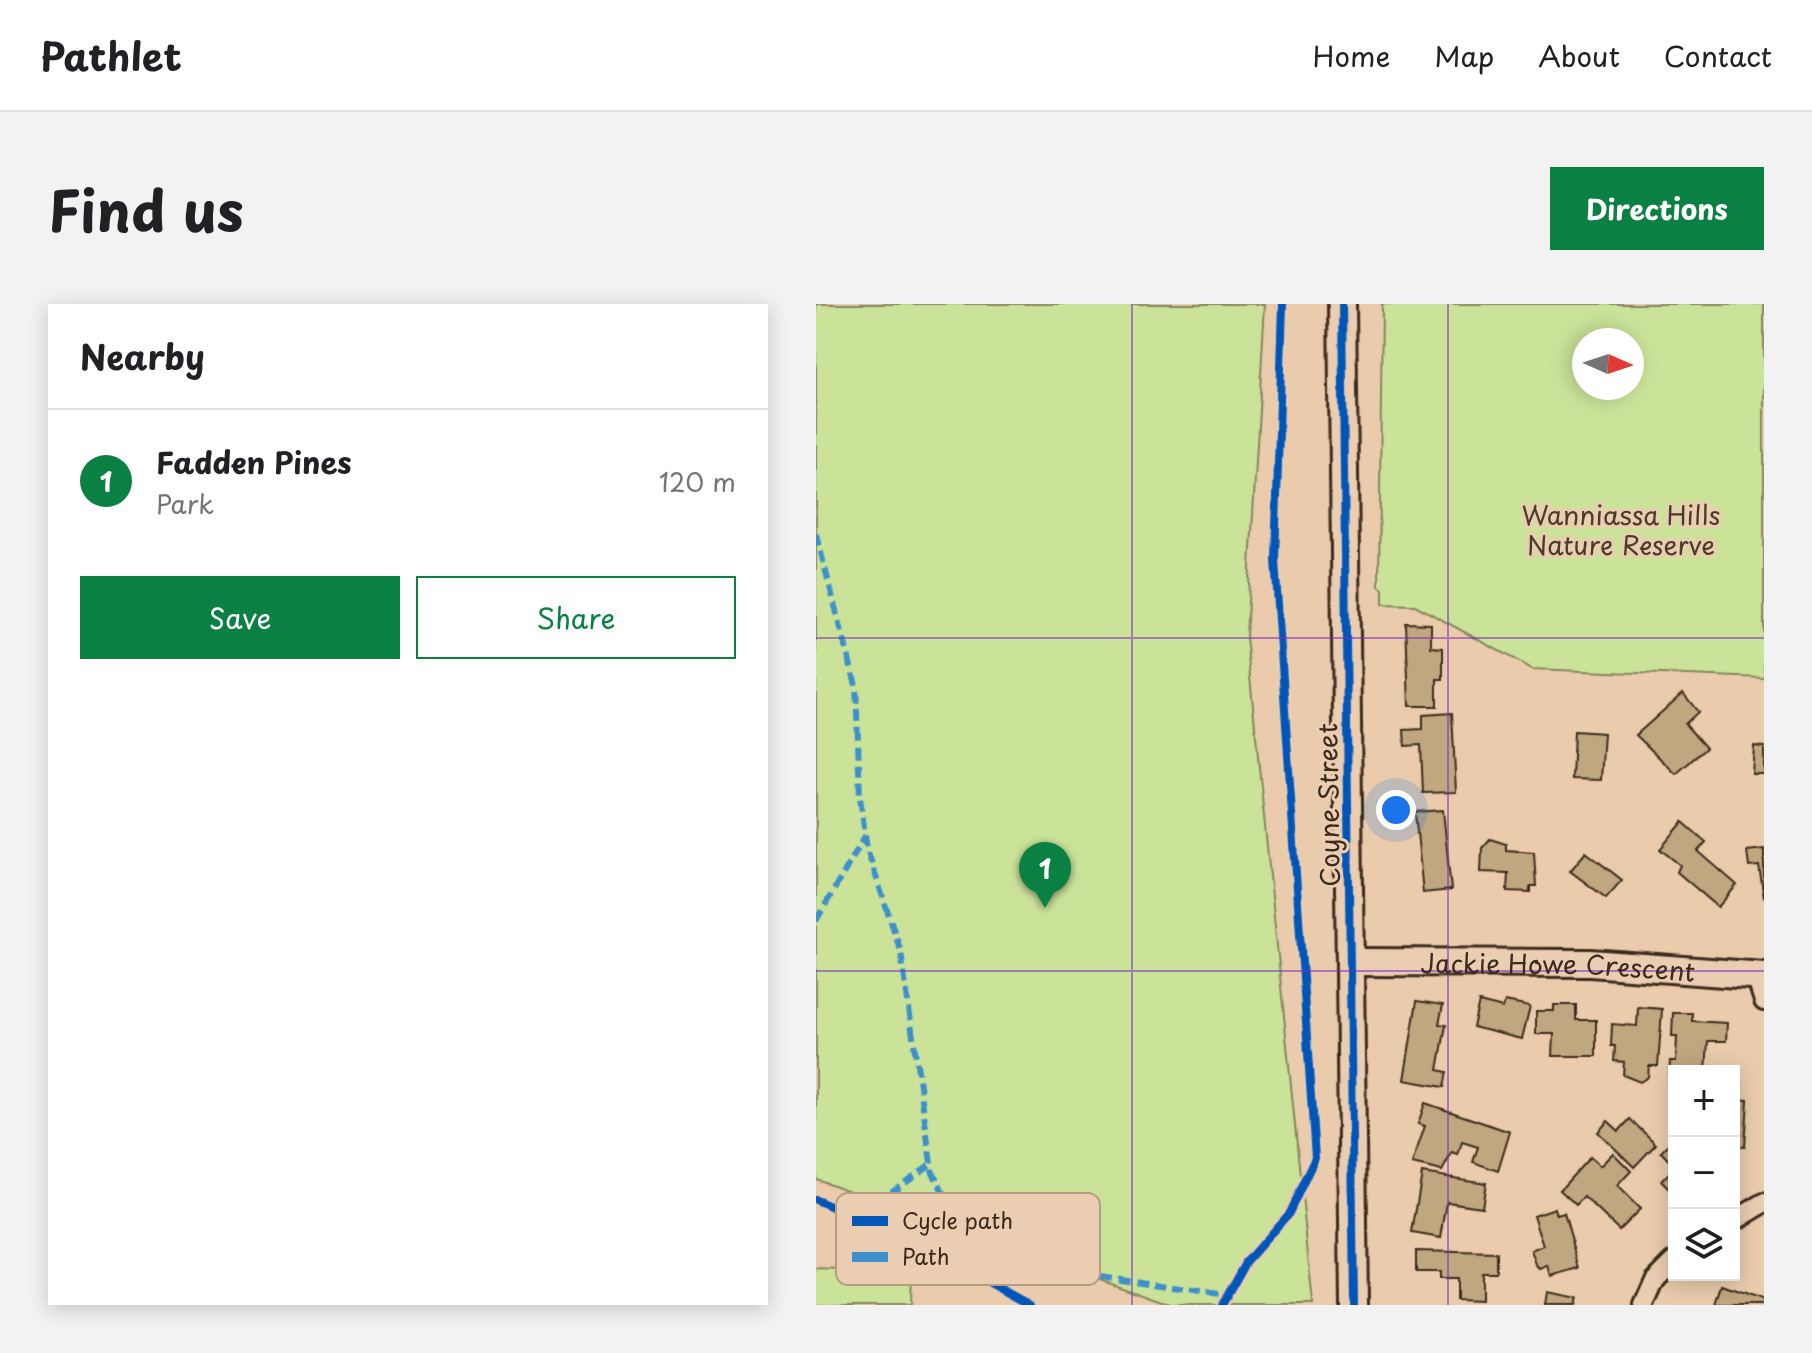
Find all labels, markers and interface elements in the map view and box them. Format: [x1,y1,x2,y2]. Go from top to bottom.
text: Pathlet [40,27,182,84]
text: Home [1312,34,1390,77]
text: Map [1434,34,1494,77]
text: About [1538,34,1620,77]
text: Contact [1664,34,1772,77]
text: Find us [48,166,244,251]
button: Directions [1550,167,1764,250]
north arrow [1572,328,1644,400]
text: Nearby [80,330,205,382]
text: Fadden Pines [156,439,352,484]
text: 1 [100,462,112,501]
text: 120 m [659,462,736,501]
text: Park [156,484,214,523]
park label: Wanniassa Hills Nature Reserve [1522,495,1720,564]
button: Save [80,576,400,659]
button: Share [416,576,736,659]
street label: Coyne Street [1307,723,1349,887]
your location [1376,790,1416,830]
pin: 1 [1019,842,1071,908]
street label: Jackie Howe Crescent [1420,943,1697,990]
map controls [1668,1065,1740,1281]
button: + [1668,1065,1740,1137]
button: − [1668,1137,1740,1209]
legend [836,1193,1100,1285]
text: Cycle path [902,1203,1013,1236]
button: layers [1668,1209,1740,1281]
text: Path [902,1239,950,1272]

